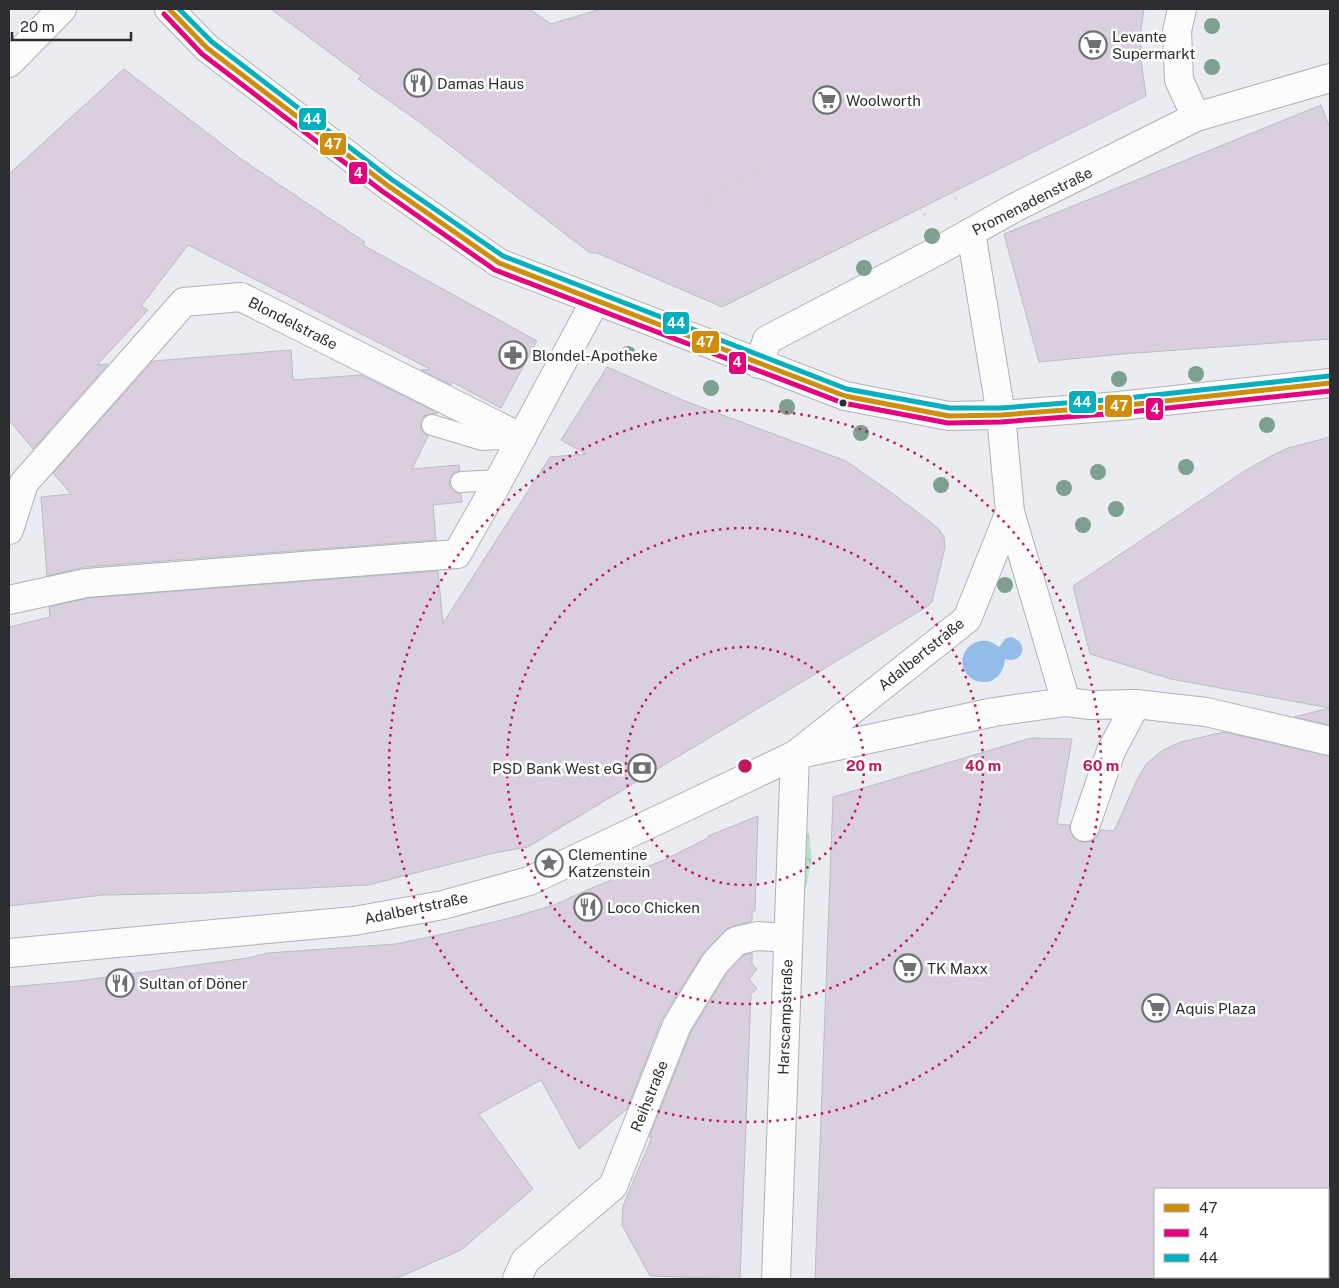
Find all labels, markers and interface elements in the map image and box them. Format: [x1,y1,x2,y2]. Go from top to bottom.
scale bar [12,10,131,42]
text: 20 m [20,18,55,35]
place label: Levante Supermarkt [1112,28,1195,62]
supermarket icon: Levante Supermarkt [1078,30,1108,60]
restaurant icon: Damas Haus [403,68,433,98]
place label: Damas Haus [437,75,524,92]
supermarket icon: Woolworth [812,85,842,115]
place label: Woolworth [846,92,921,109]
line badge: 44 [298,107,327,131]
text: 44 [303,111,321,127]
line badge: 47 [319,132,347,156]
text: 47 [324,136,342,152]
line badge: 4 [348,161,368,185]
street label: Promenadenstraße [969,163,1095,239]
text: 4 [353,165,363,181]
street label: Blondelstraße [246,293,340,353]
line badge: 44 [662,311,690,335]
text: 44 [667,315,685,331]
line badge: 47 [691,330,720,354]
text: 47 [696,334,714,350]
pharmacy icon: Blondel-Apotheke [498,340,528,370]
place label: Blondel-Apotheke [532,347,658,364]
line badge: 4 [728,351,747,375]
text: 4 [732,354,742,370]
line badge: 44 [1068,390,1097,414]
text: 44 [1073,394,1091,410]
line badge: 47 [1104,394,1133,418]
line badge: 4 [1145,397,1164,421]
unlabelled marker [838,398,848,408]
text: 47 [1110,398,1128,414]
text: 4 [1150,401,1160,417]
street label: Adalbertstraße [875,614,967,694]
bank icon: PSD Bank West eG [627,753,657,783]
centre of rings [736,757,754,775]
text: 20 m [846,757,882,774]
text: 40 m [965,757,1001,774]
text: 60 m [1083,757,1119,774]
place label: PSD Bank West eG [492,760,623,777]
place label: Clementine Katzenstein [568,846,650,880]
place icon: Clementine Katzenstein [534,848,564,878]
street label: Adalbertstraße [363,889,469,927]
restaurant icon: Loco Chicken [573,892,603,922]
place label: Loco Chicken [607,899,700,916]
supermarket icon: TK Maxx [893,953,923,983]
street label: Harscampstraße [774,959,796,1075]
place label: TK Maxx [927,960,988,977]
restaurant icon: Sultan of Döner [105,968,135,998]
place label: Sultan of Döner [139,975,248,992]
supermarket icon: Aquis Plaza [1141,993,1171,1023]
place label: Aquis Plaza [1175,1000,1256,1017]
street label: Reihstraße [627,1058,671,1134]
legend [1154,1188,1329,1278]
text: 47 [1199,1199,1217,1216]
text: 4 [1199,1224,1208,1241]
text: 44 [1199,1249,1218,1266]

